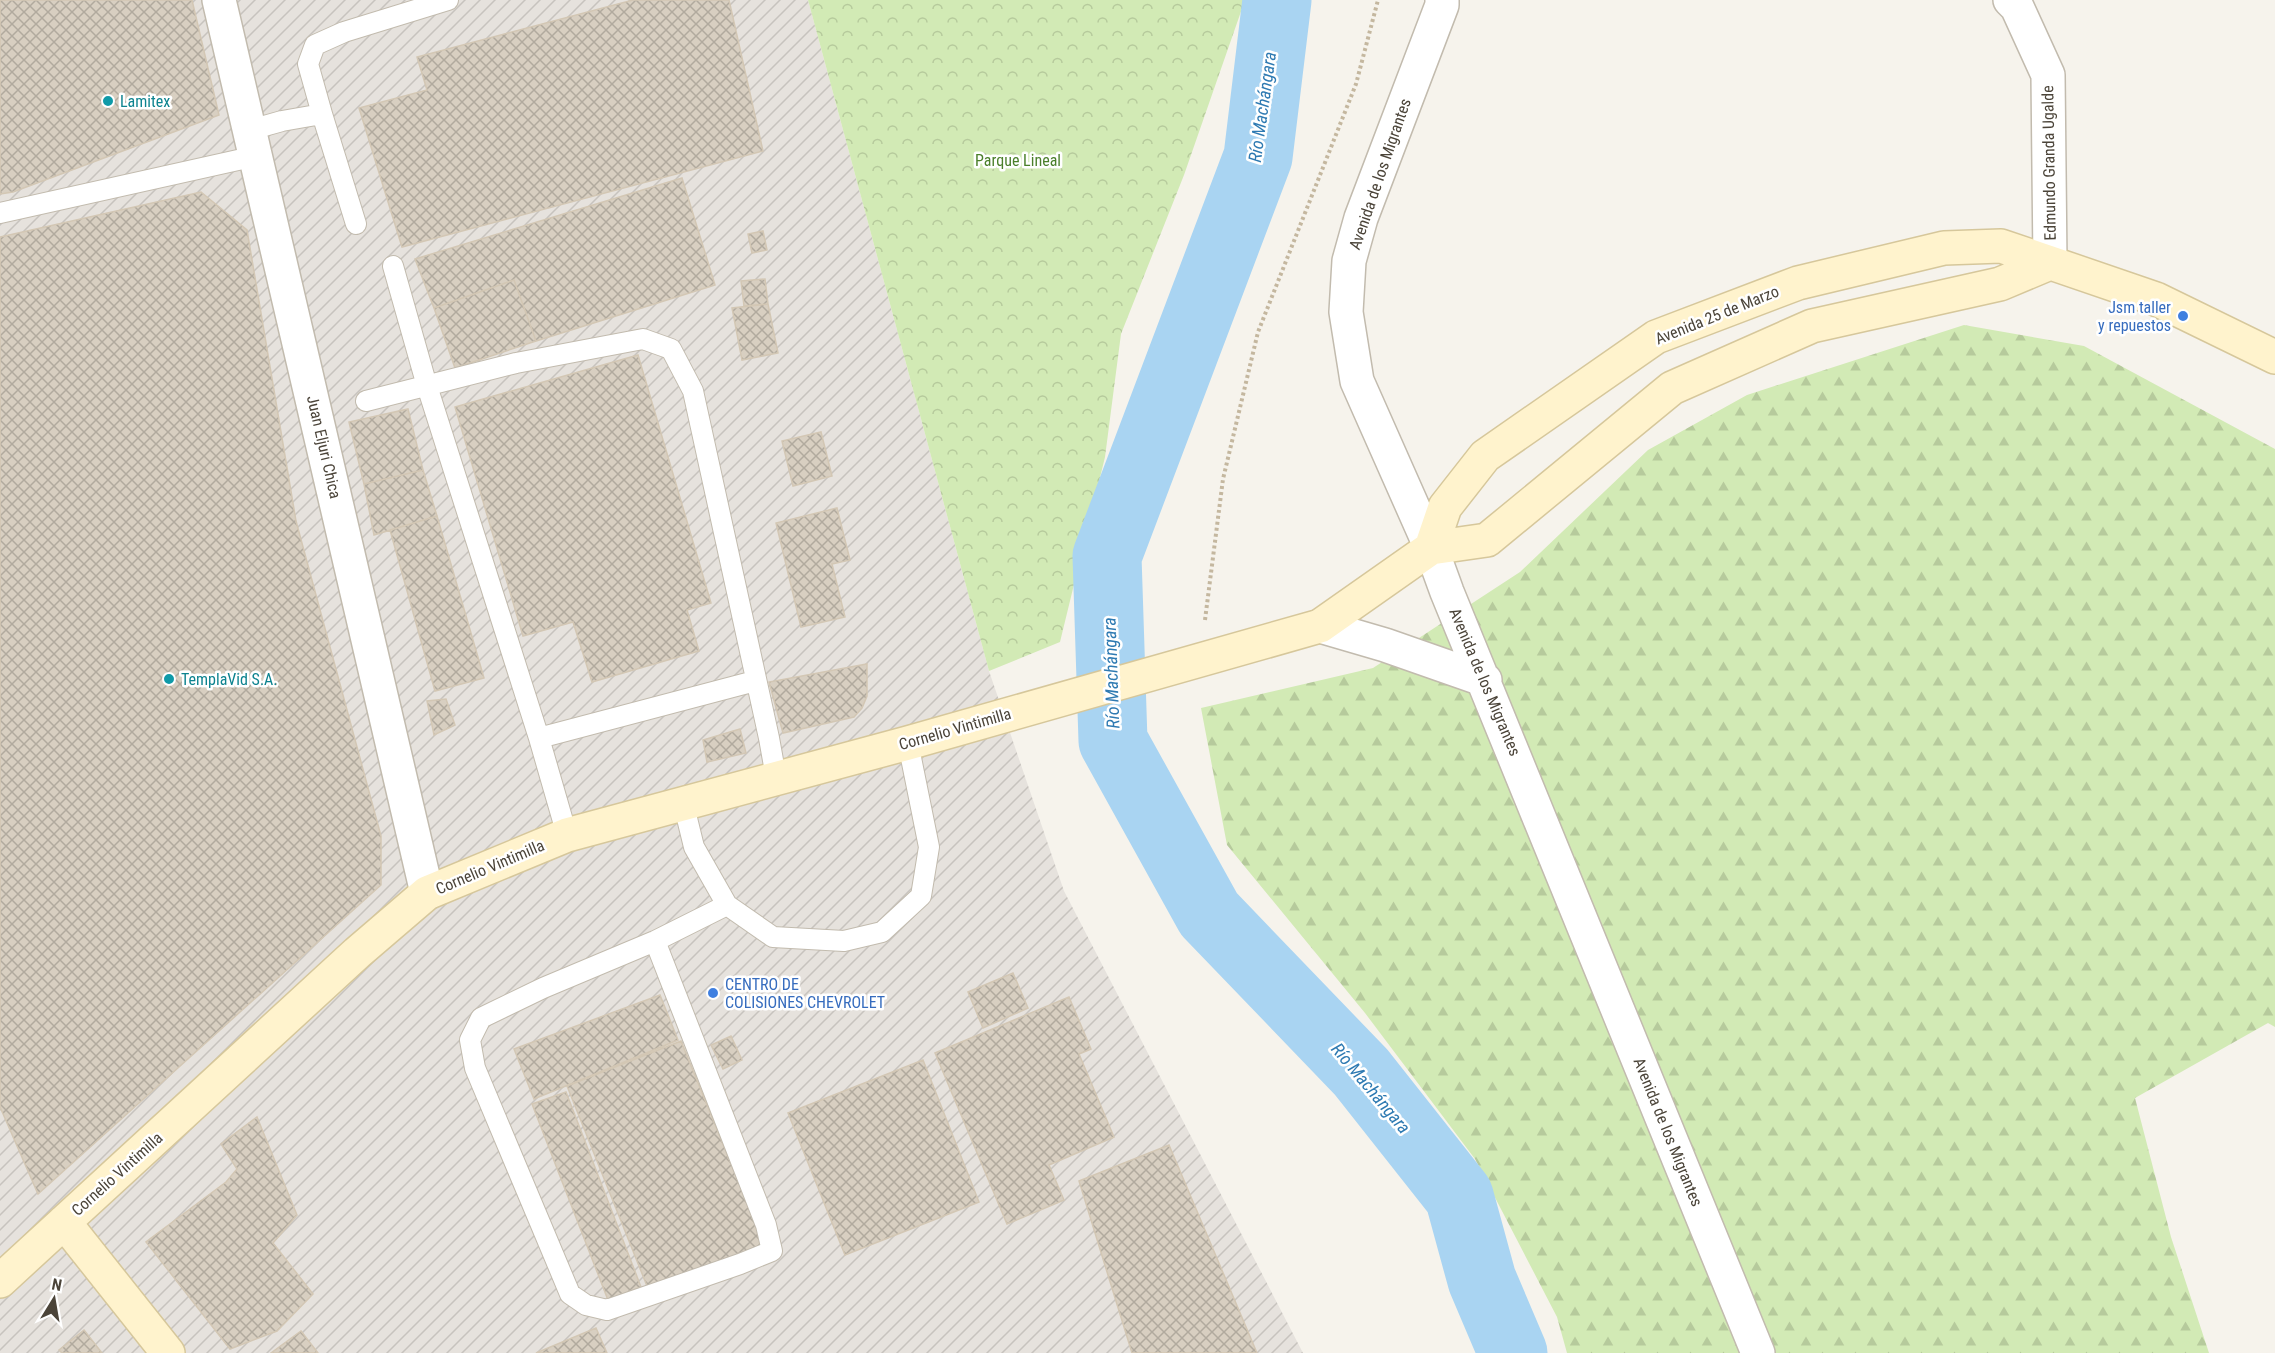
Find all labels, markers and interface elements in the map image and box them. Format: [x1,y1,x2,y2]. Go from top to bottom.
water label: Río Machángara [1244,50,1280,164]
street label: Edmundo Granda Ugalde [2038,85,2060,241]
place label: Lamitex [120,92,170,111]
marker: Lamitex [101,94,115,108]
street label: Avenida de los Migrantes [1345,96,1415,252]
park label: Parque Lineal [975,151,1061,170]
street label: Avenida 25 de Marzo [1652,281,1782,349]
place label: Jsm taller y repuestos [2098,298,2171,335]
marker: Jsm taller y repuestos [2176,309,2190,323]
street label: Juan Eljuri Chica [303,394,345,500]
street label: Avenida de los Migrantes [1445,605,1525,759]
water label: Río Machángara [1099,617,1123,729]
place label: TemplaVid S.A. [181,670,278,689]
marker: TemplaVid S.A. [162,672,176,686]
street label: Cornelio Vintimilla [897,704,1013,754]
street label: Cornelio Vintimilla [433,836,547,898]
place label: CENTRO DE COLISIONES CHEVROLET [725,975,885,1012]
marker: CENTRO DE COLISIONES CHEVROLET [706,986,720,1000]
water label: Río Machángara [1327,1039,1415,1137]
street label: Avenida de los Migrantes [1629,1055,1707,1209]
street label: Cornelio Vintimilla [68,1128,166,1220]
north arrow [24,1269,84,1329]
text: N [50,1275,63,1295]

